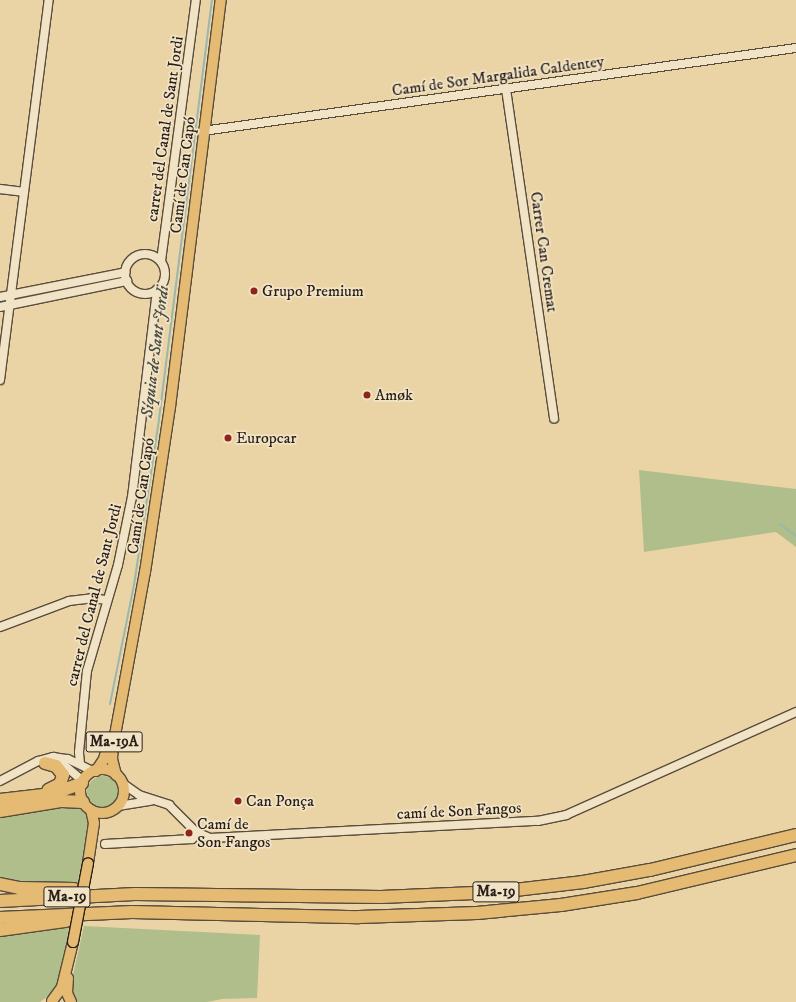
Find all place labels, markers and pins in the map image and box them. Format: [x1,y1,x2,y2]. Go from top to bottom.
place label: Grupo Premium [262,281,364,301]
marker: Grupo Premium [249,286,259,296]
place label: Amøk [375,385,413,405]
marker: Amøk [362,390,372,400]
place label: Europcar [236,428,296,448]
marker: Europcar [223,433,233,443]
place label: Can Ponça [246,791,314,811]
marker: Can Ponça [233,796,243,806]
place label: Camí de Son Fangos [197,814,270,852]
marker: Camí de Son Fangos [184,828,194,838]

